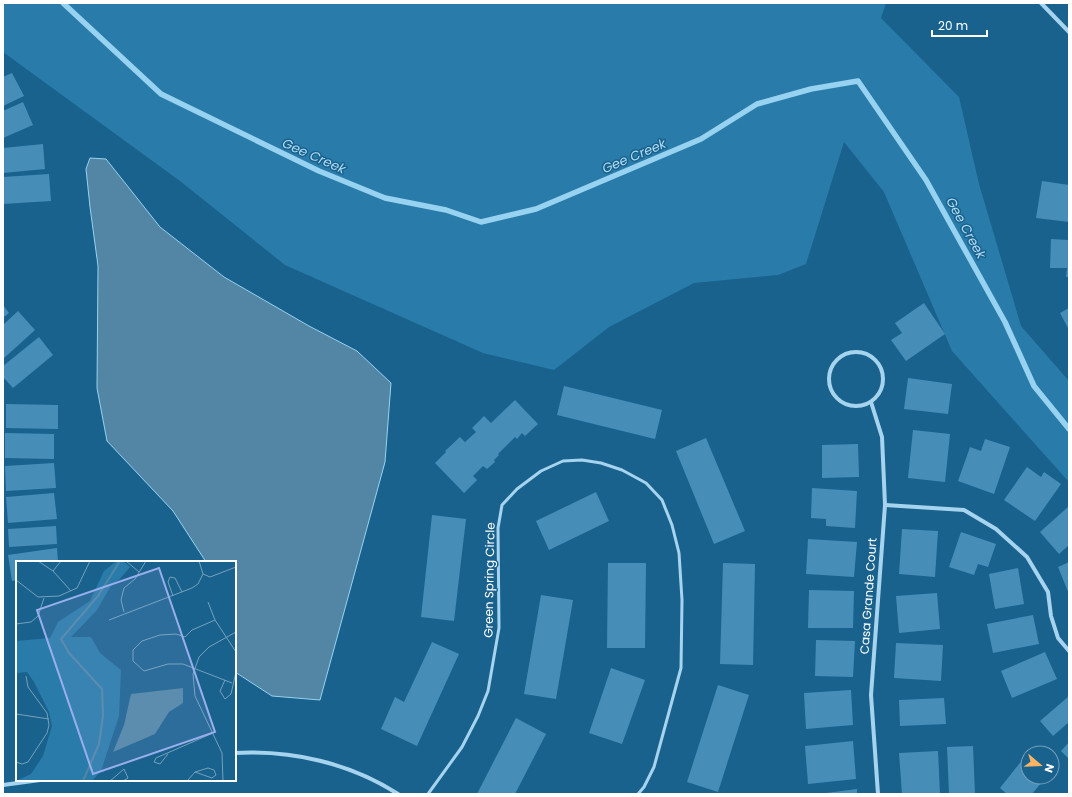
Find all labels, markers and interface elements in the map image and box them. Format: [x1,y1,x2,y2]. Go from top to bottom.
scale bar [932,12,987,38]
text: 20 m [938,17,968,34]
water label: Gee Creek [599,133,670,178]
water label: Gee Creek [279,134,350,179]
water label: Gee Creek [941,194,991,263]
street label: Green Spring Circle [479,522,499,638]
street label: Casa Grande Court [855,537,881,655]
inset map [16,561,236,781]
north arrow [1020,745,1060,785]
text: N [1041,762,1058,775]

